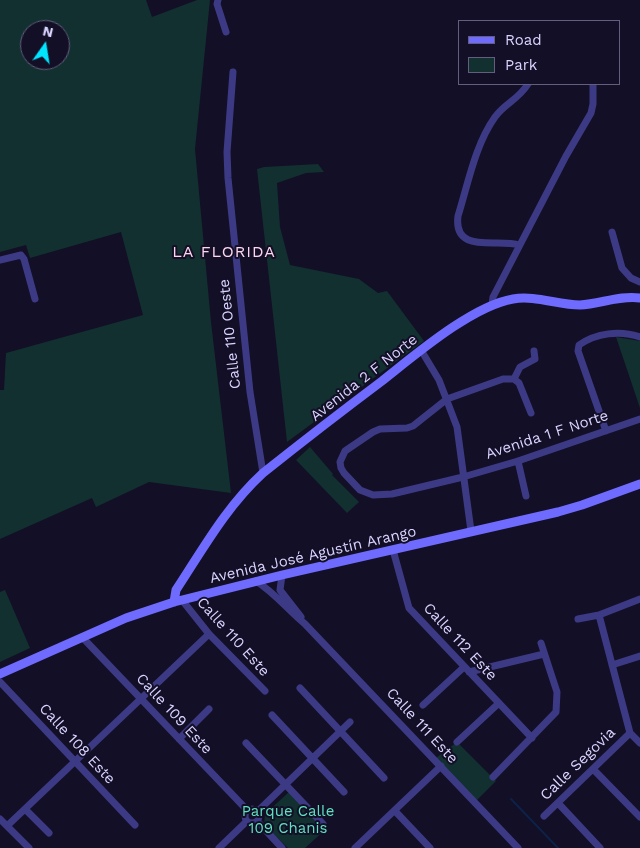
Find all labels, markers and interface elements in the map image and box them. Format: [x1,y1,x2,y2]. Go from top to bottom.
north arrow [20,20,70,70]
legend [458,20,620,85]
text: N [41,22,55,40]
text: Road [505,31,542,49]
text: Park [505,56,537,74]
district label: LA FLORIDA [171,242,277,262]
street label: Calle 110 Oeste [215,278,245,390]
street label: Avenida 2 F Norte [307,331,421,425]
street label: Avenida 1 F Norte [483,407,611,463]
street label: Avenida José Agustín Arango [208,522,418,588]
street label: Calle 110 Este [193,594,273,680]
street label: Calle 112 Este [419,599,501,685]
street label: Calle 109 Este [132,670,216,758]
street label: Calle 111 Este [382,684,462,768]
street label: Calle 108 Este [35,700,119,788]
street label: Calle Segovia [537,724,619,804]
park label: Parque Calle 109 Chanis [242,803,334,838]

